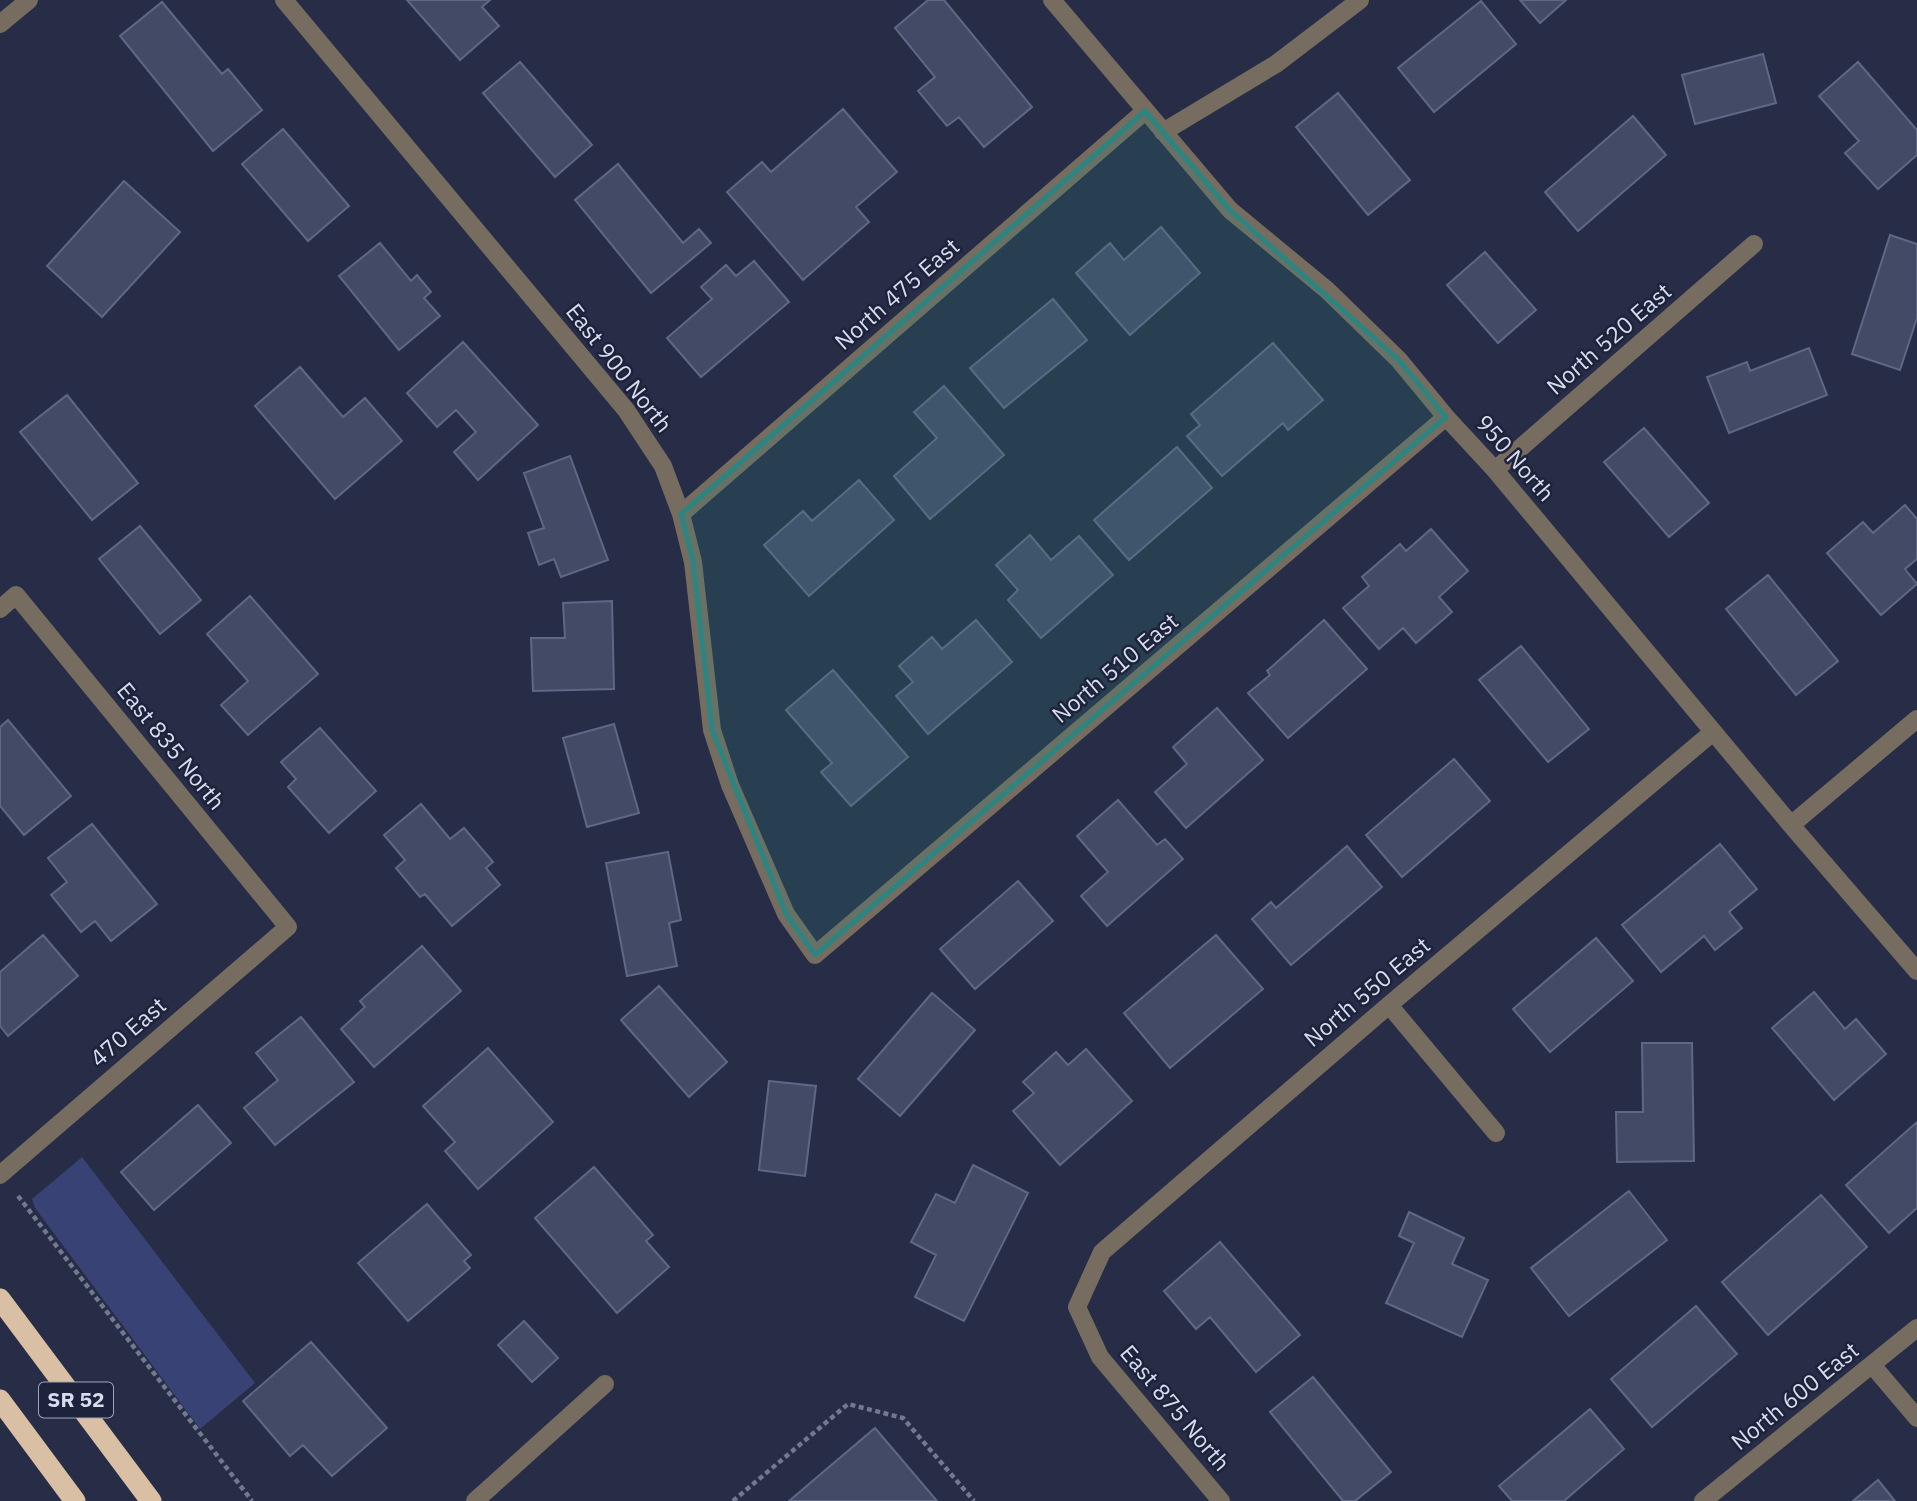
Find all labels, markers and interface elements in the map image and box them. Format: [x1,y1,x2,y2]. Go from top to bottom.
street label: North 475 East [828,231,965,356]
street label: North 520 East [1540,276,1677,401]
street label: East 900 North [560,297,680,438]
street label: 950 North [1470,408,1562,507]
street label: North 510 East [1045,606,1184,729]
street label: East 835 North [111,675,232,815]
street label: North 550 East [1297,930,1436,1053]
street label: 470 East [83,990,172,1073]
street label: North 600 East [1724,1335,1864,1456]
street label: East 875 North [1114,1338,1237,1477]
road number: SR 52 [39,1382,113,1418]

